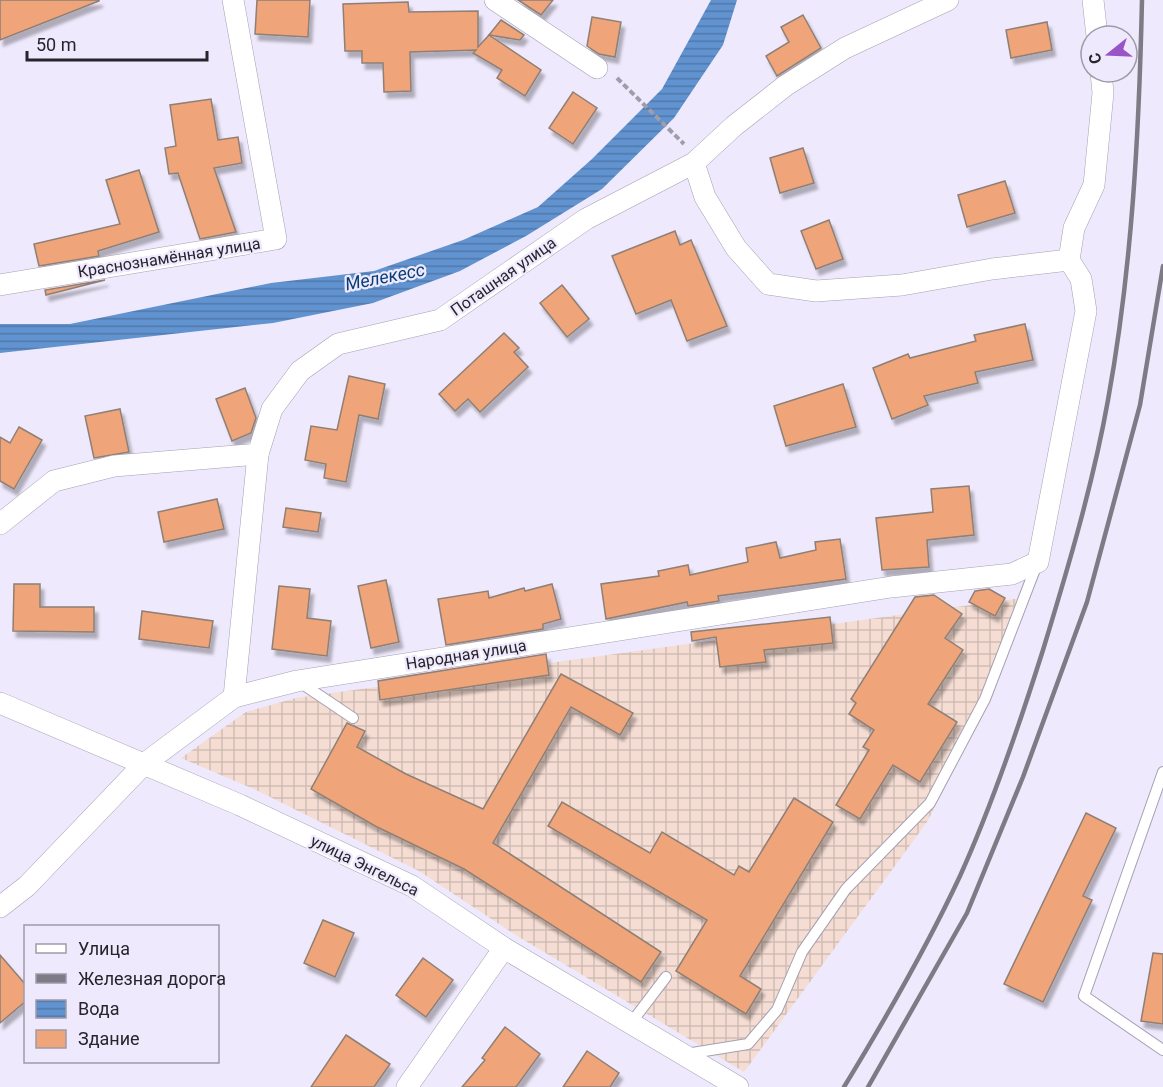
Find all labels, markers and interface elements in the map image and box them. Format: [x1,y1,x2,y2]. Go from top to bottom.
scale bar [27,24,207,62]
north arrow [1079,24,1139,84]
text: 50 m [36,34,76,55]
text: С [1085,51,1106,66]
street label: Поташная улица [447,233,560,320]
street label: Краснознамённая улица [76,234,262,281]
water label: Мелекесс [343,259,427,295]
street label: Народная улица [404,636,528,673]
street label: улица Энгельса [308,831,422,900]
legend [24,925,219,1063]
text: Улица [78,938,130,959]
text: Железная дорога [78,968,226,989]
text: Вода [78,998,120,1019]
text: Здание [78,1028,140,1049]

